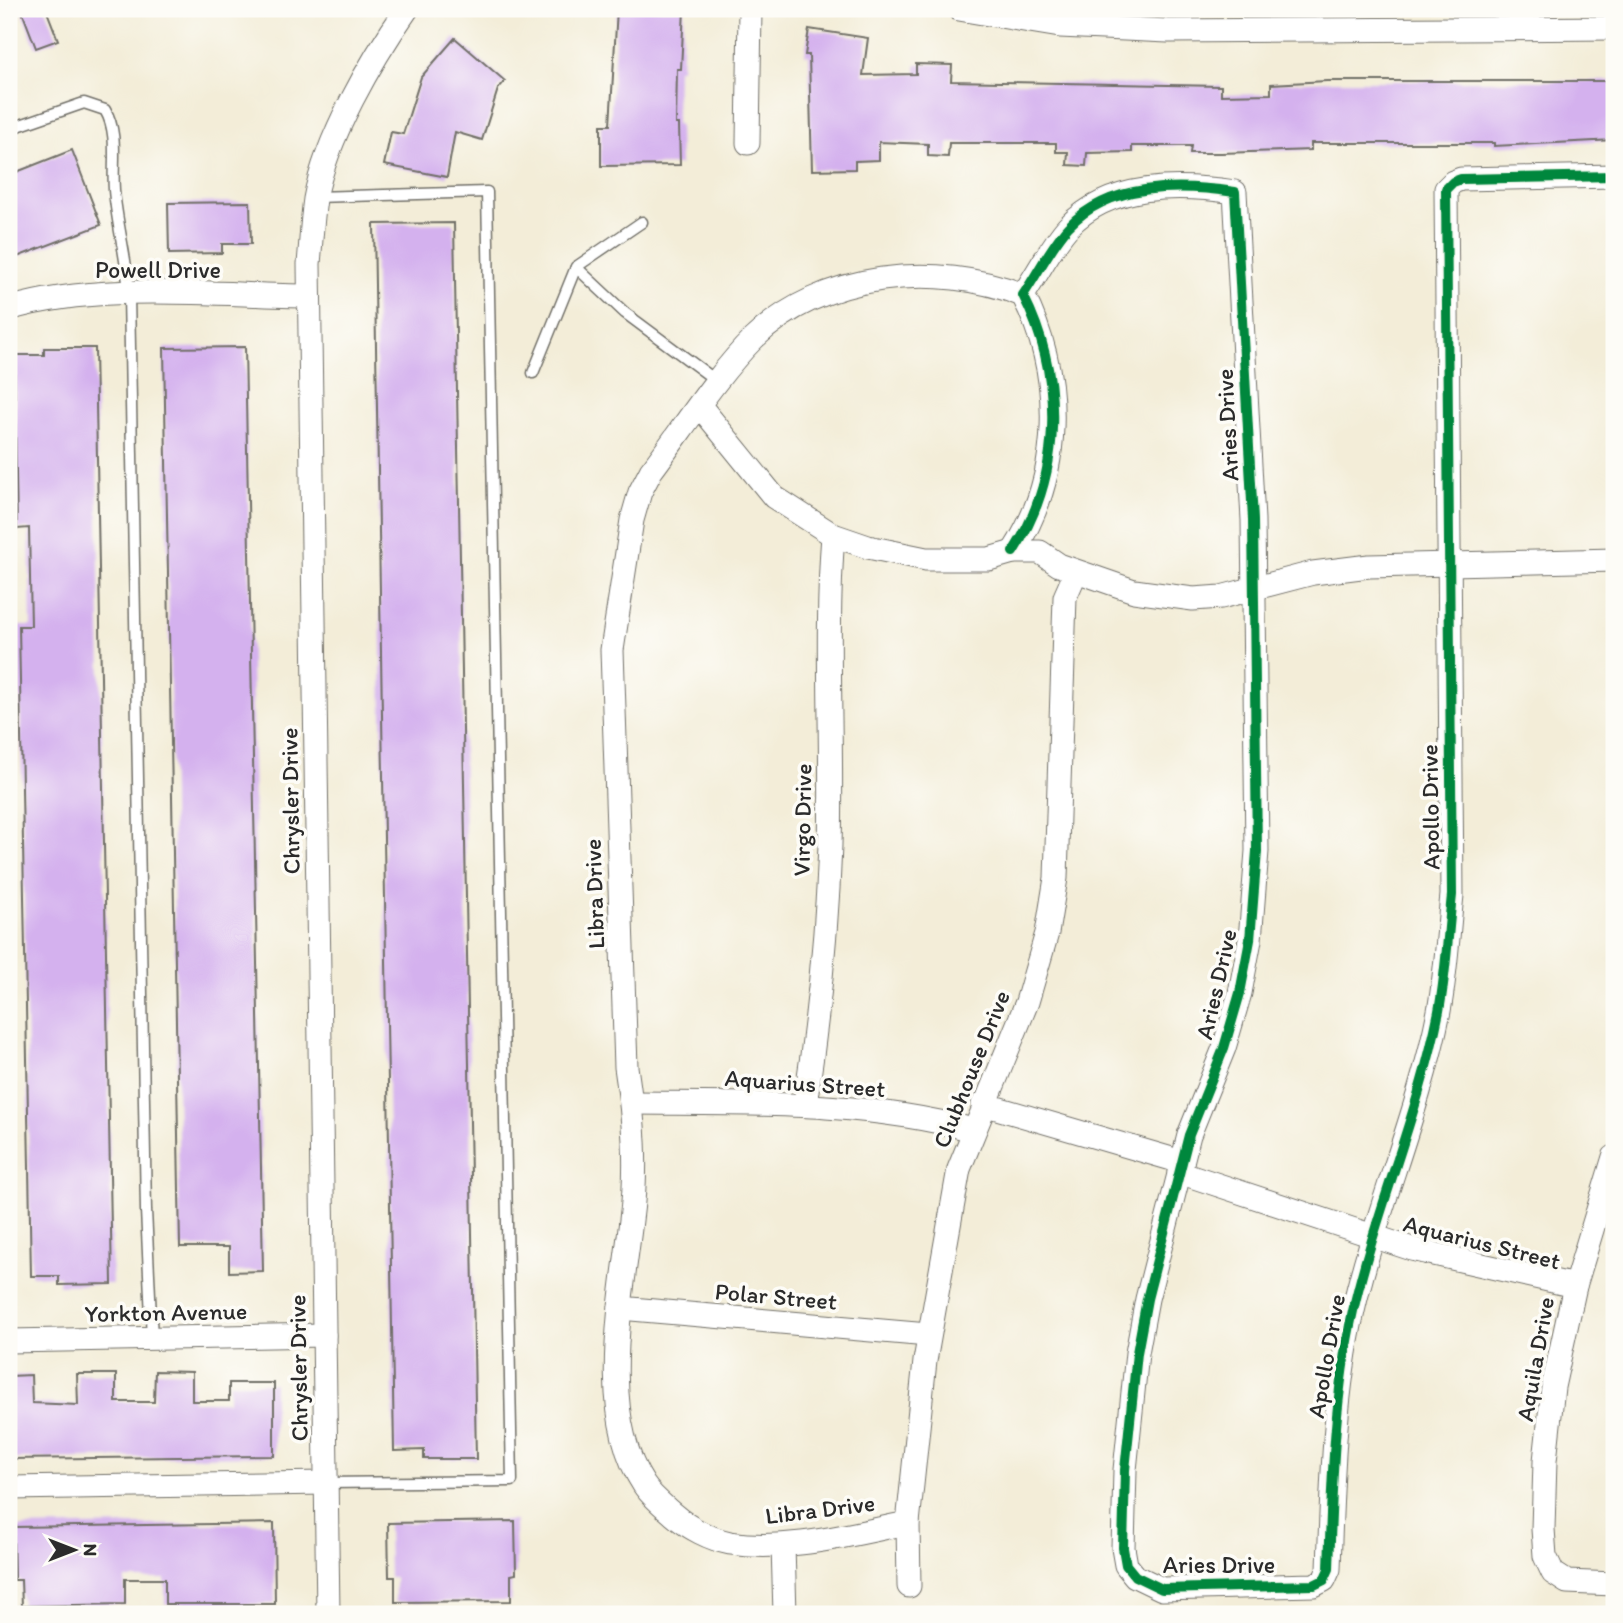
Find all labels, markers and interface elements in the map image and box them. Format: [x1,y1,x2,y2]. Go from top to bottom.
street label: Powell Drive [95,255,221,284]
street label: Aries Drive [1210,368,1244,482]
street label: Chrysler Drive [274,727,306,875]
street label: Apollo Drive [1414,744,1446,870]
street label: Virgo Drive [787,763,817,877]
street label: Libra Drive [578,838,610,950]
street label: Aries Drive [1189,926,1243,1042]
street label: Clubhouse Drive [926,986,1016,1152]
street label: Aquarius Street [724,1063,886,1103]
street label: Aquarius Street [1400,1208,1564,1276]
street label: Polar Street [714,1276,838,1316]
street label: Apollo Drive [1301,1292,1351,1420]
street label: Chrysler Drive [282,1294,314,1442]
street label: Aquila Drive [1510,1295,1560,1423]
street label: Yorkton Avenue [84,1296,248,1328]
street label: Libra Drive [763,1488,877,1530]
north arrow [38,1514,108,1584]
text: N [79,1544,102,1556]
street label: Aries Drive [1163,1550,1275,1579]

